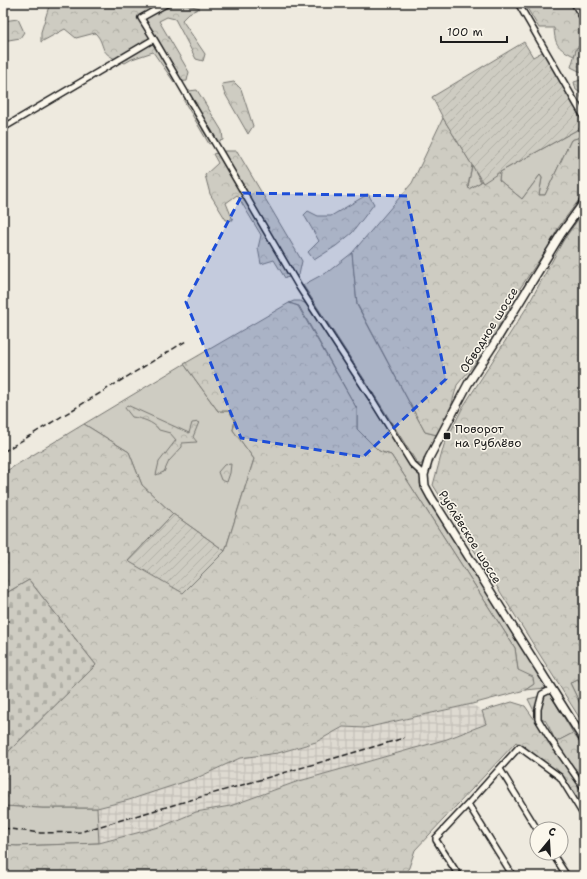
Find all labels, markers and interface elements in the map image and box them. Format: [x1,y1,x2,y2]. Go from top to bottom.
scale bar [441,18,507,44]
text: 100 m [447,24,483,40]
street label: Обводное шоссе [456,284,522,376]
place label: Поворот на Рублёво [455,421,521,451]
marker: Поворот на Рублёво [442,431,452,441]
street label: Рублёвское шоссе [435,487,505,587]
north arrow [529,821,569,861]
text: С [546,824,558,840]

